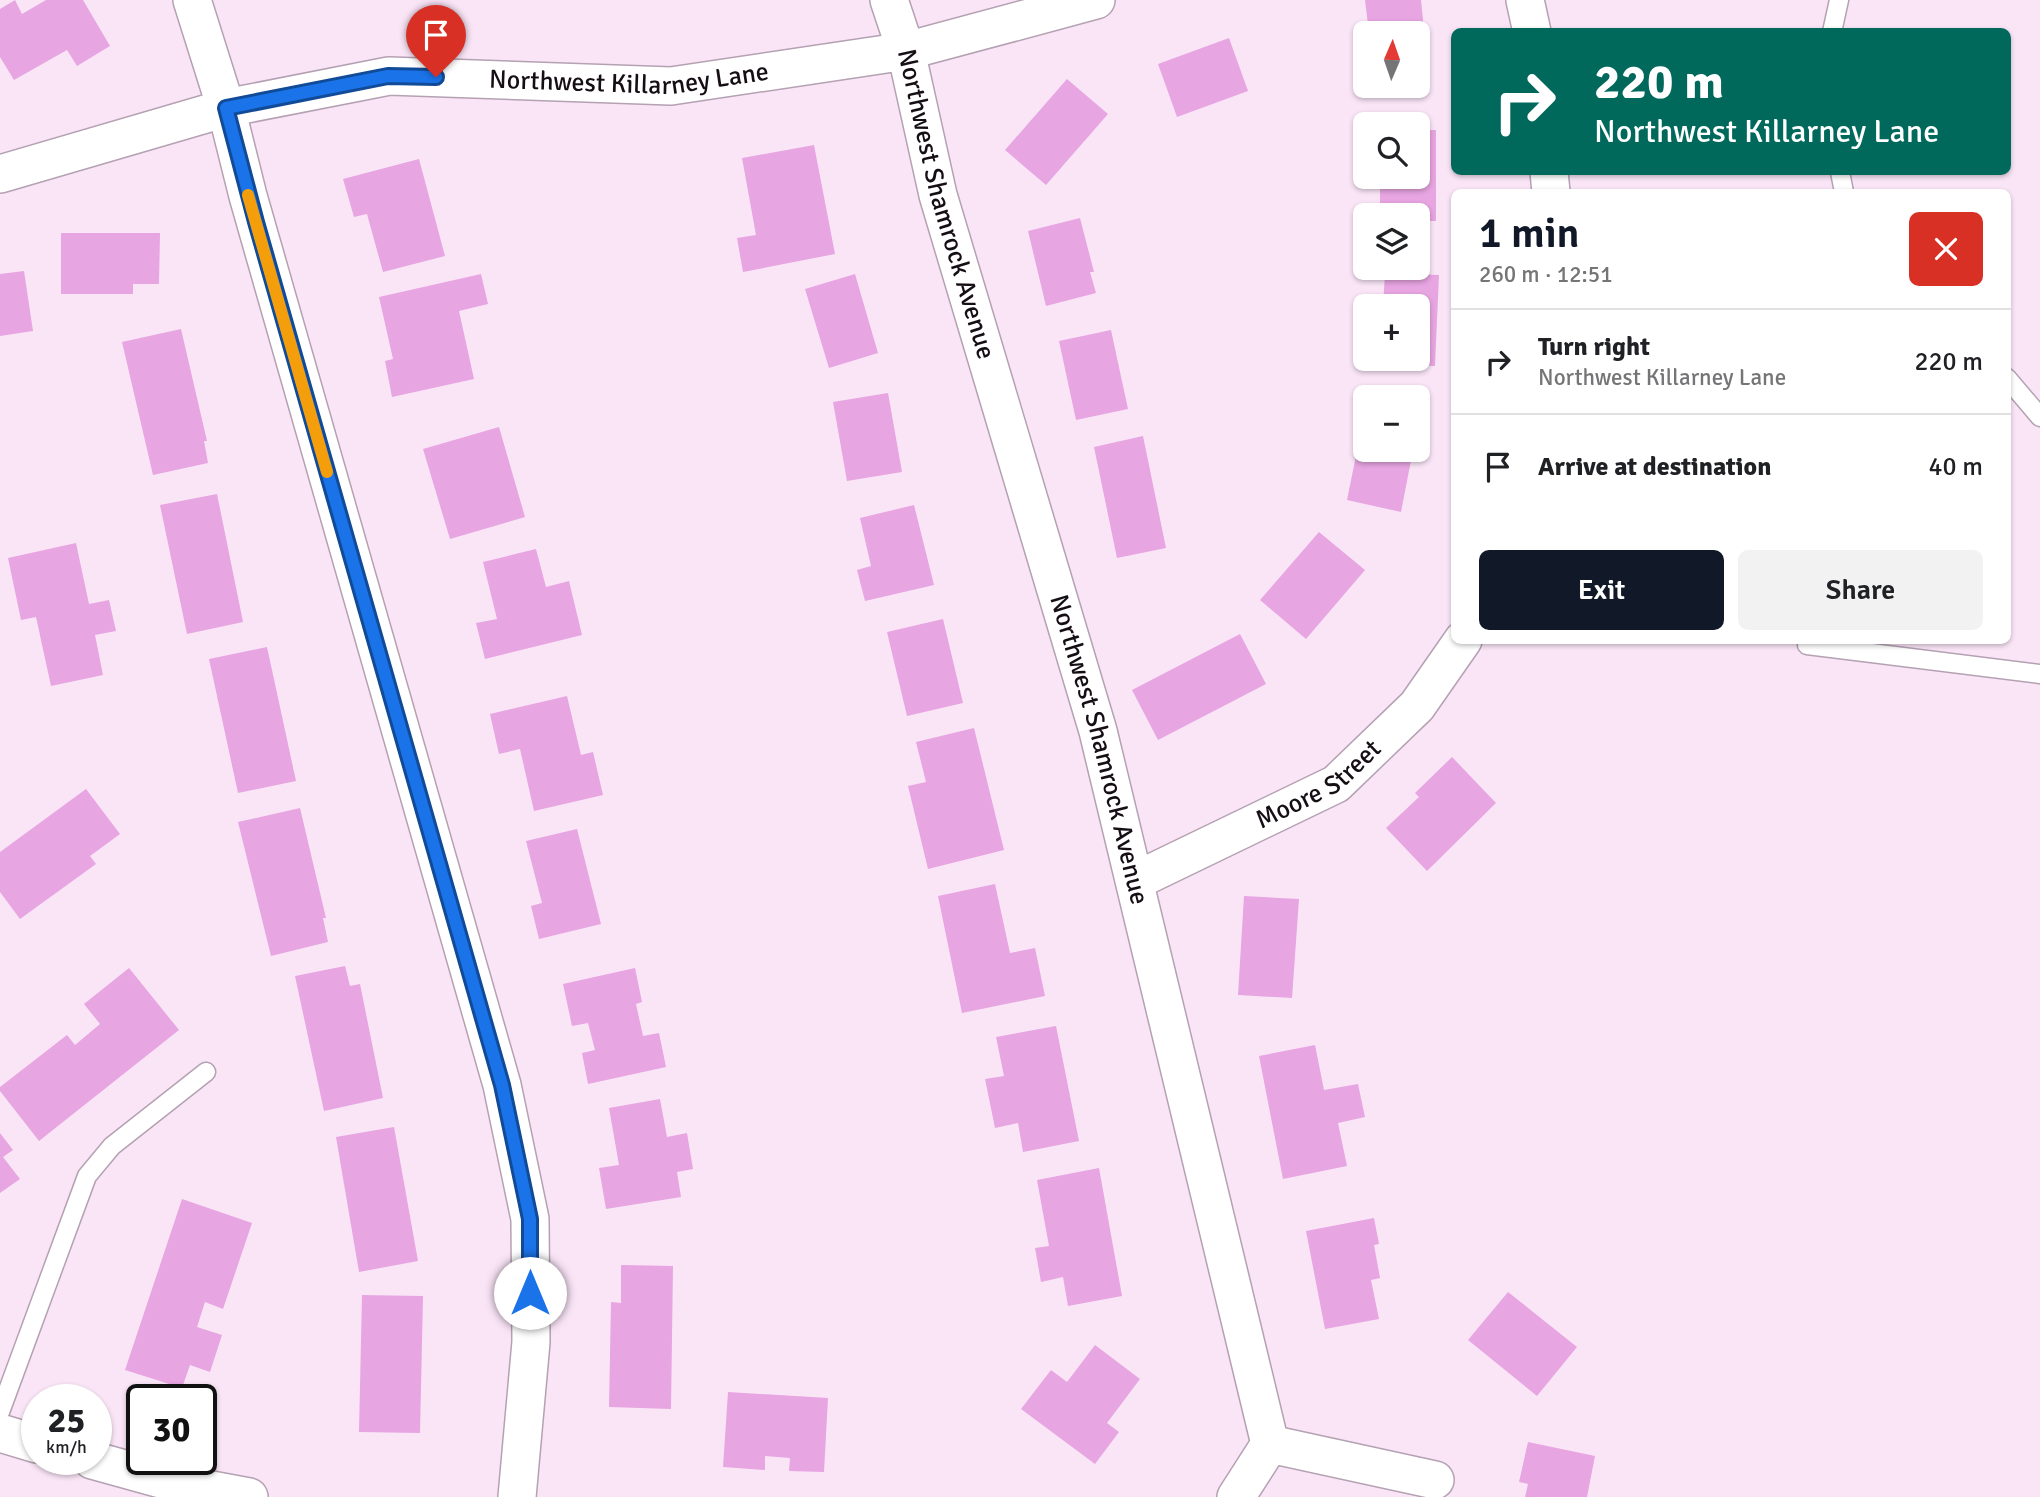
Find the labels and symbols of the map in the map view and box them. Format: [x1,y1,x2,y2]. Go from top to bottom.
pin [406,5,466,77]
north arrow [1353,21,1430,98]
street label: Northwest Shamrock Avenue [890,46,1002,363]
street label: Northwest Killarney Lane [488,56,771,102]
street label: Northwest Shamrock Avenue [1042,591,1155,908]
street label: Moore Street [1251,733,1388,836]
position arrow [493,1256,567,1330]
speed limit sign: 30 [126,1384,217,1475]

